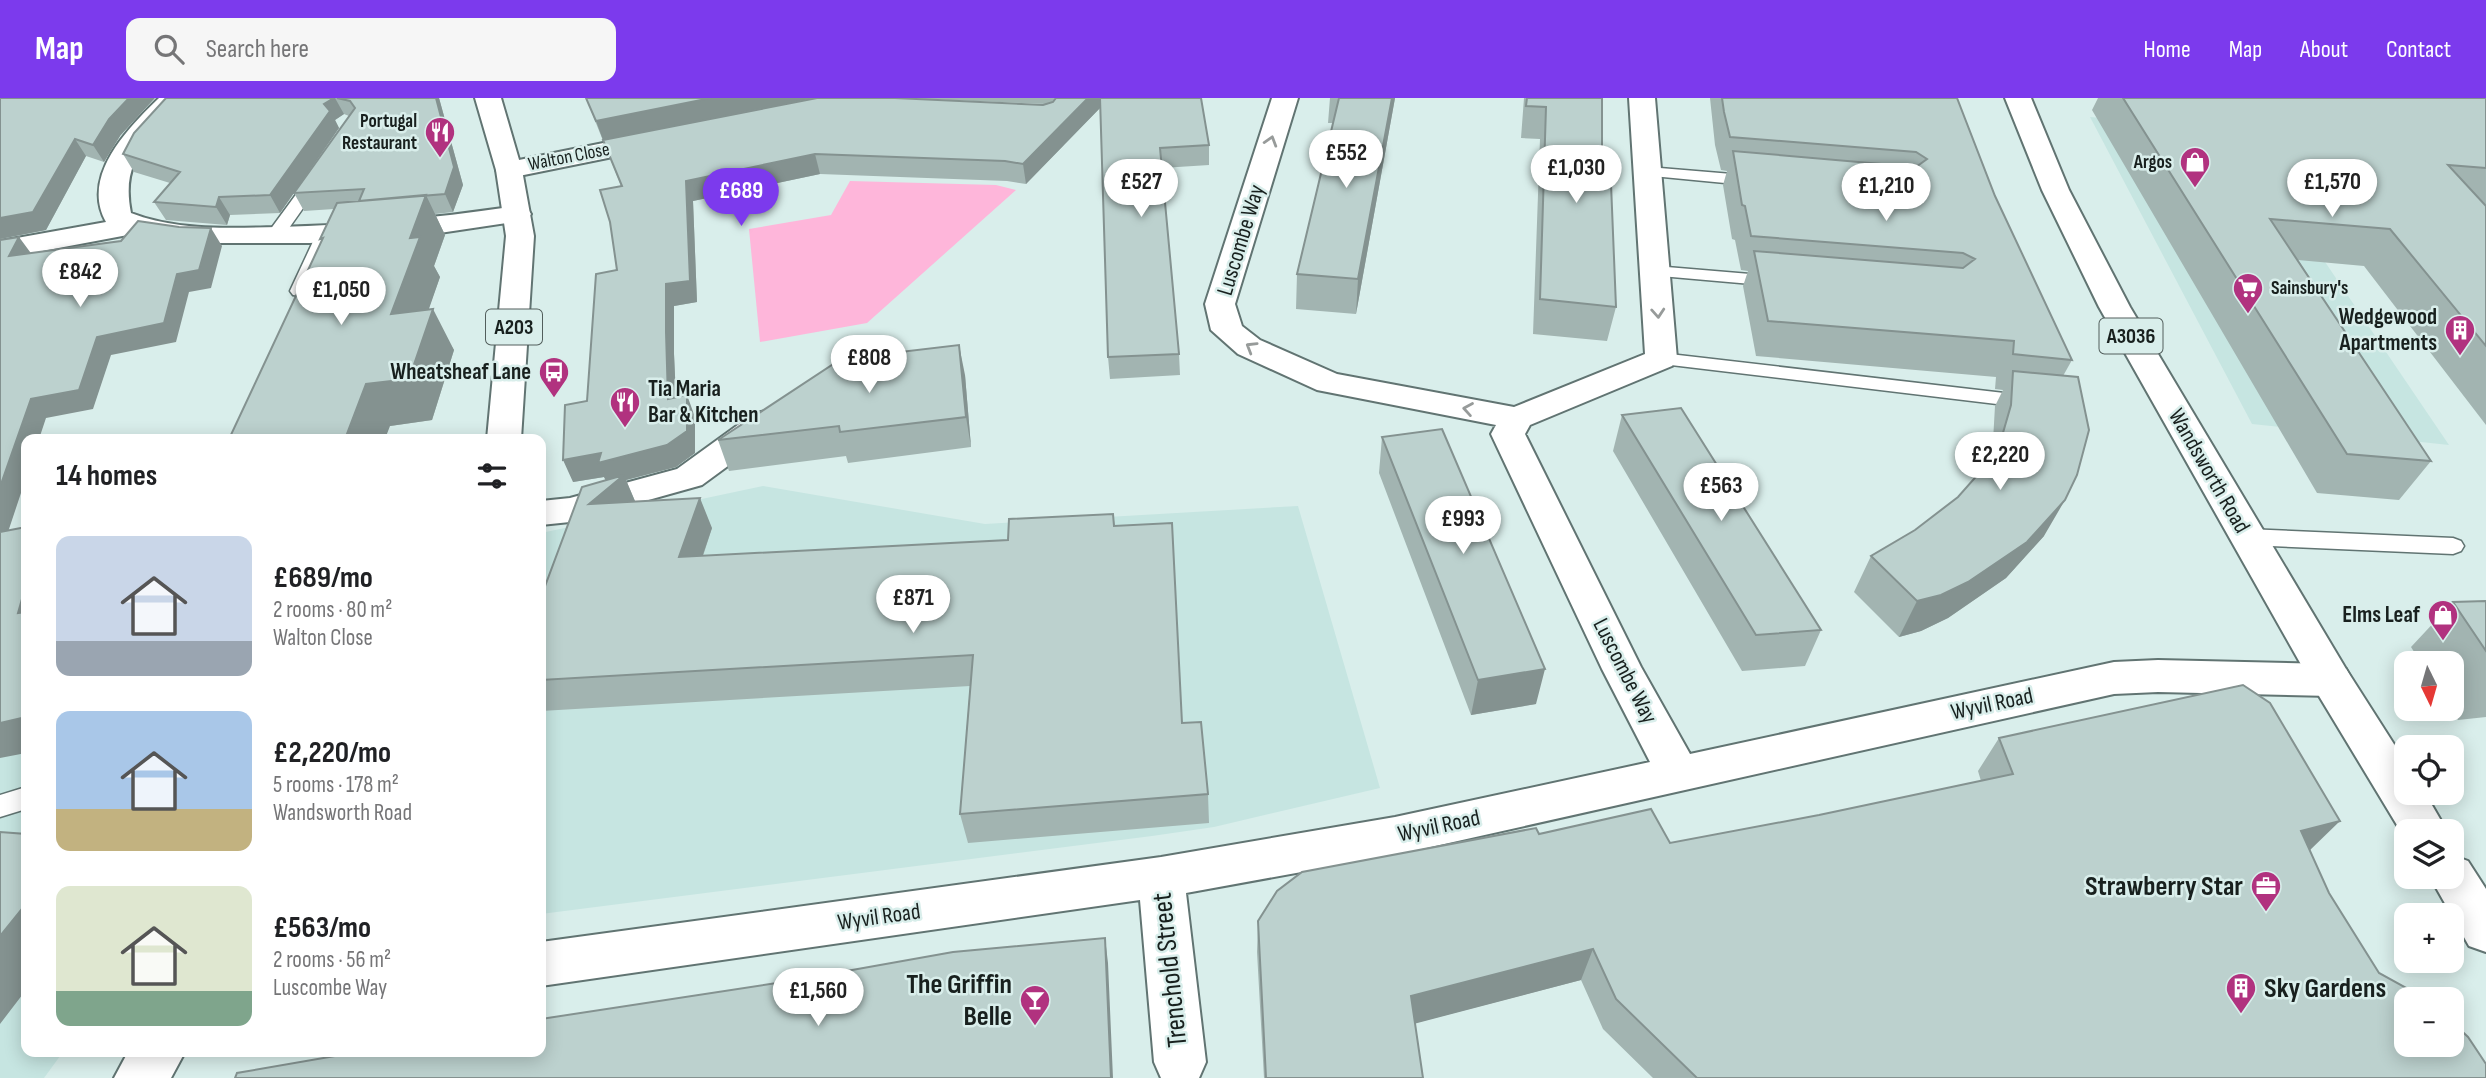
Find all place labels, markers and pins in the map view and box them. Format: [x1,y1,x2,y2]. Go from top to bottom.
place label: Portugal Restaurant [342,110,417,155]
restaurant icon: Portugal Restaurant [423,115,457,159]
pin: £552 [1305,130,1387,190]
shop icon: Argos [2178,145,2212,189]
pin: £1,030 [1519,146,1633,205]
place label: Argos [2133,151,2172,174]
pin: £527 [1100,159,1182,219]
pin: £1,570 [2275,159,2389,219]
pin: £1,210 [1829,164,1943,223]
pin: £689 [700,169,782,228]
pin: £842 [39,250,121,309]
pin: £1,050 [284,268,398,327]
supermarket icon: Sainsbury's [2231,271,2265,315]
place label: Sainsbury's [2271,277,2348,300]
place label: Wedgewood Apartments [2338,303,2437,357]
building icon: Wedgewood Apartments [2443,313,2477,357]
pin: £808 [828,336,910,395]
bus stop icon: Wheatsheaf Lane [537,355,571,399]
place label: Wheatsheaf Lane [390,358,531,386]
place label: Tia Maria Bar & Kitchen [648,375,758,429]
restaurant icon: Tia Maria Bar & Kitchen [608,385,642,429]
pin: £2,220 [1943,432,2057,492]
pin: £563 [1680,464,1762,523]
pin: £993 [1422,496,1504,556]
pin: £871 [872,575,954,635]
shop icon: Elms Leaf [2426,598,2460,642]
place label: Elms Leaf [2342,601,2421,629]
office icon: Strawberry Star [2249,869,2283,913]
place label: Strawberry Star [2085,870,2243,903]
pin: £1,560 [761,968,875,1028]
place label: The Griffin Belle [906,968,1012,1033]
building icon: Sky Gardens [2224,971,2258,1015]
place label: Sky Gardens [2264,972,2386,1005]
bar icon: The Griffin Belle [1018,983,1052,1027]

